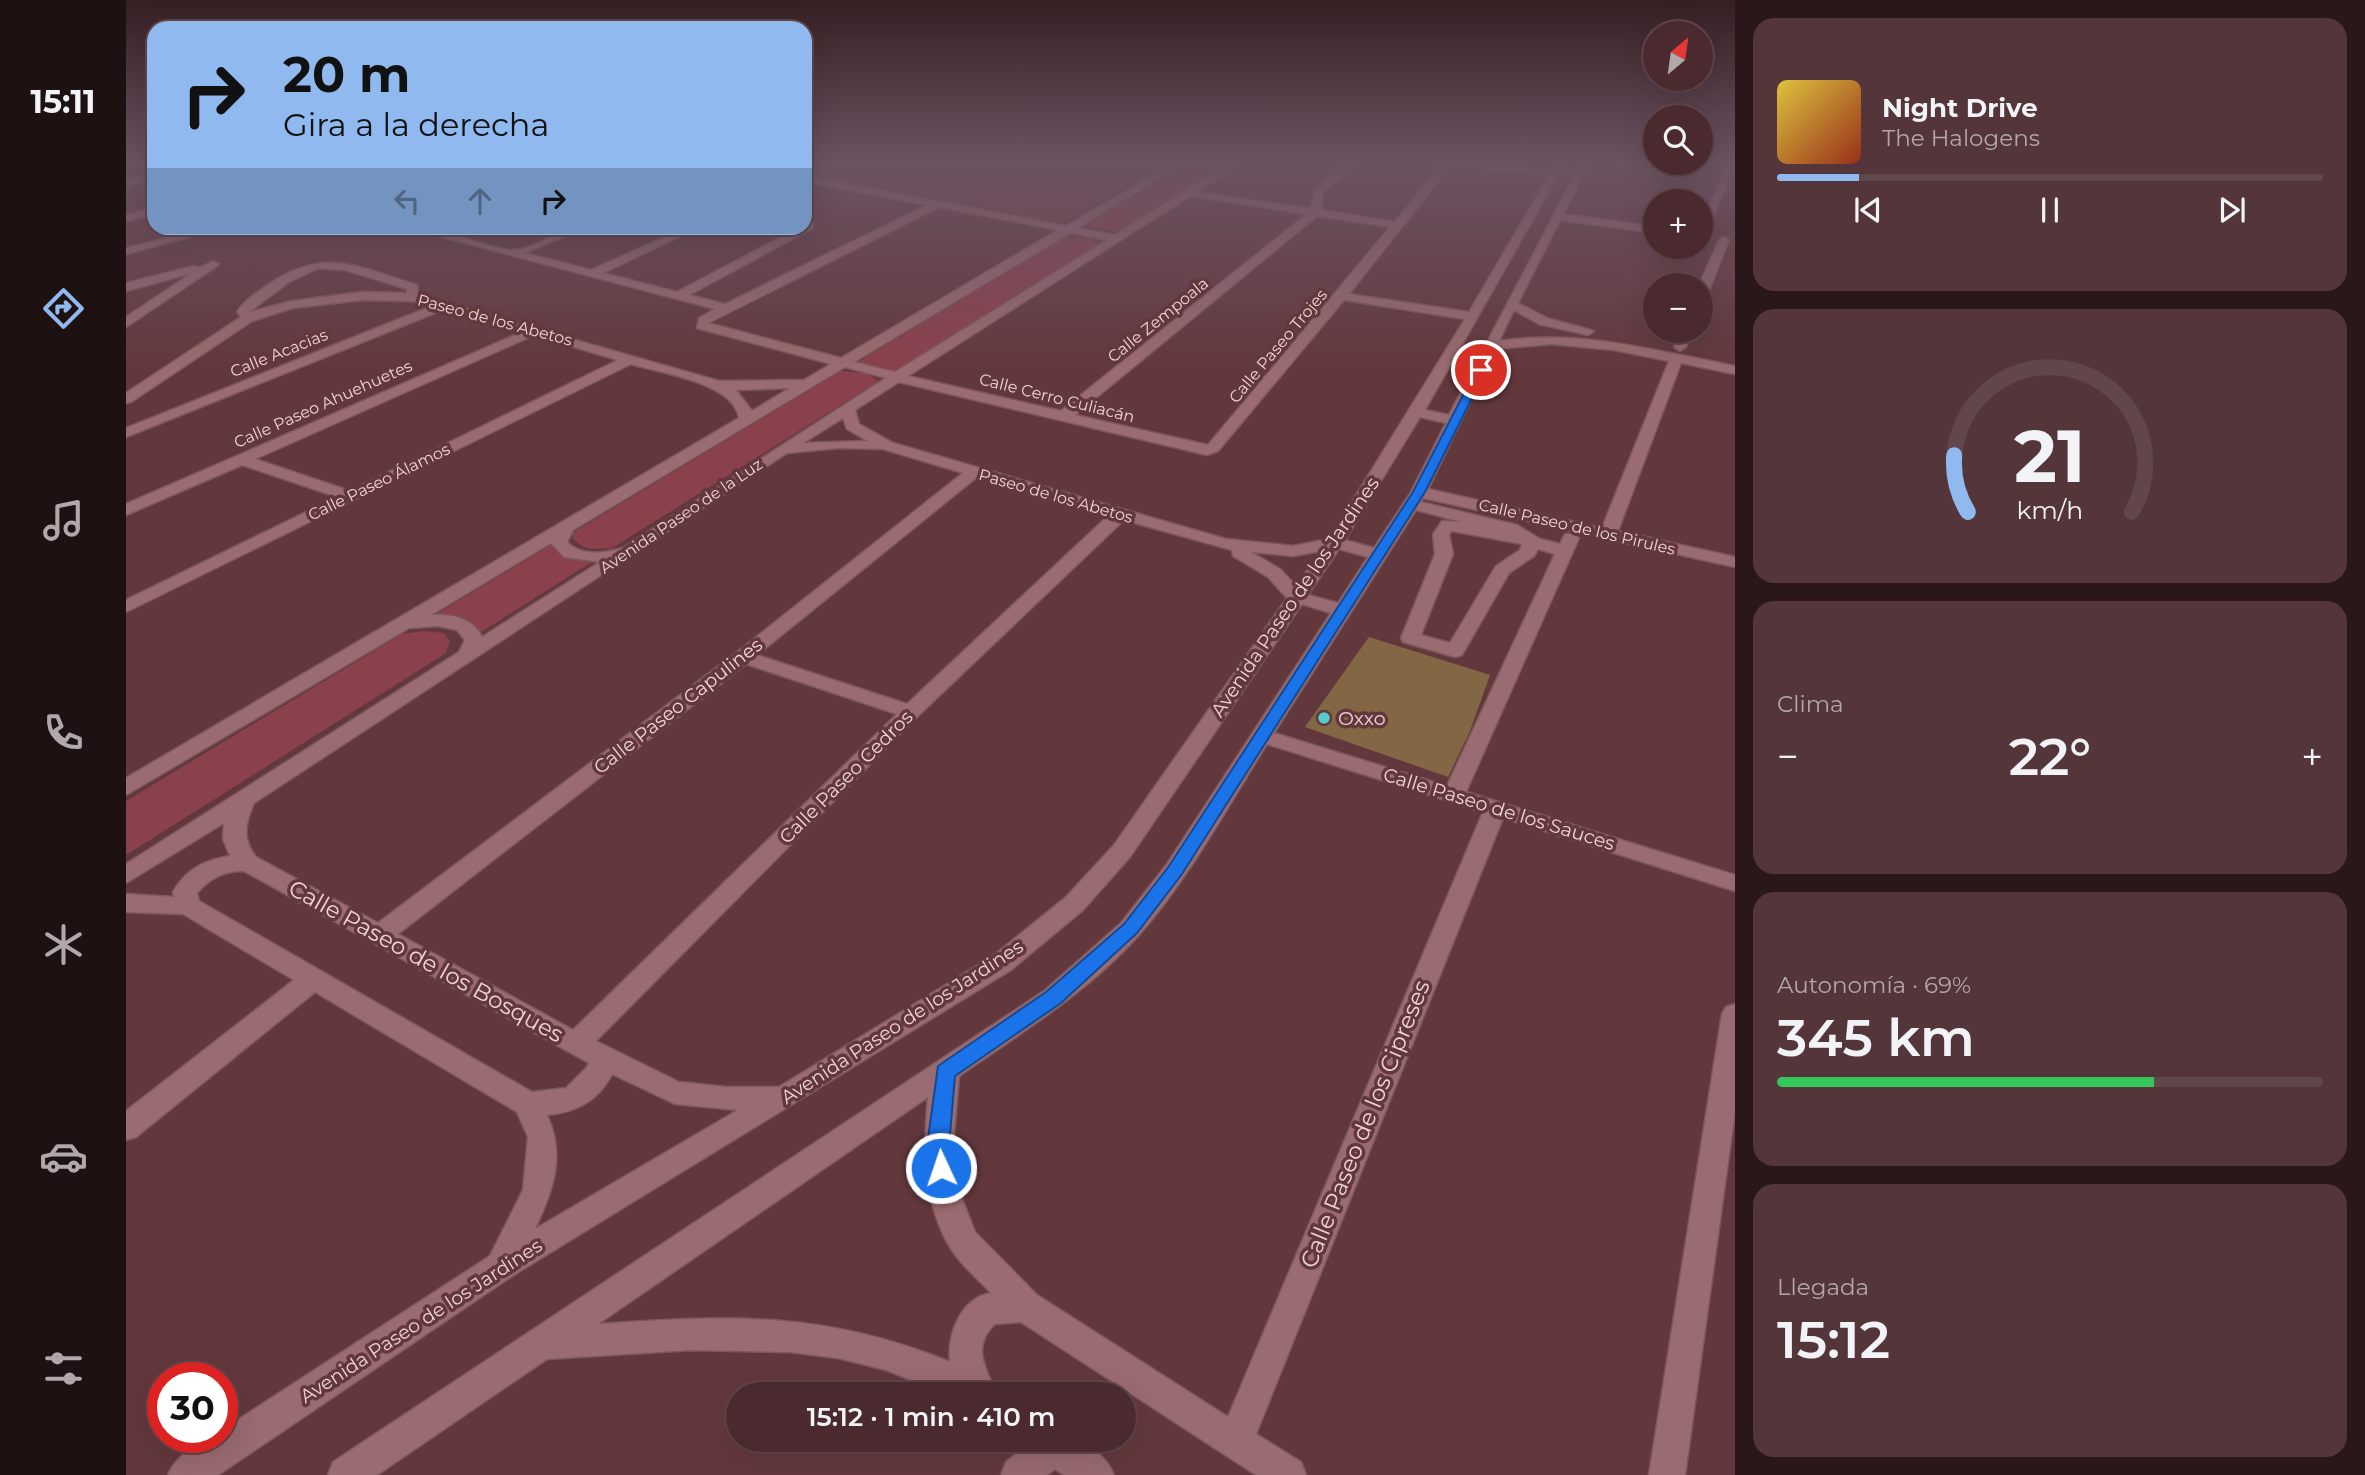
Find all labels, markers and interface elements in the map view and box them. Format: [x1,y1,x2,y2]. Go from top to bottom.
north arrow [1643,21,1713,91]
map controls [1643,21,1713,343]
text: 20 m [283,45,410,104]
icon: right [168,49,259,140]
text: 15:11 [30,82,96,121]
text: Night Drive [1882,92,2038,124]
text: Gira a la derecha [283,105,549,144]
button: search [1643,105,1713,175]
text: The Halogens [1882,124,2040,152]
icon: left [388,182,426,220]
icon: ahead [461,182,499,220]
icon: right [534,182,572,220]
button: + [1643,189,1713,259]
icon: previous [1849,191,1887,229]
icon: pause [2031,191,2069,229]
icon: next [2213,191,2251,229]
button: − [1643,273,1713,343]
street label: Calle Zempoala [1104,274,1212,366]
icon: directions [39,284,88,333]
street label: Calle Paseo Trojes [1225,285,1331,407]
street label: Paseo de los Abetos [416,290,575,350]
street label: Calle Acacias [228,325,331,381]
pin [1451,340,1511,400]
icon: arrive [1462,351,1500,389]
street label: Calle Paseo Ahuehuetes [231,356,415,452]
street label: Calle Cerro Culiacán [977,369,1137,427]
text: 21 [2014,413,2086,501]
street label: Calle Paseo Álamos [305,439,453,525]
street label: Avenida Paseo de la Luz [596,454,766,578]
street label: Paseo de los Abetos [977,465,1135,527]
street label: Avenida Paseo de los Jardines [1206,473,1384,721]
street label: Calle Paseo de los Pirules [1477,495,1677,559]
text: km/h [2017,495,2083,525]
icon: music [39,496,88,545]
street label: Calle Paseo Capulines [589,633,767,779]
text: Clima [1777,690,1844,718]
street label: Calle Paseo Cedros [774,705,918,849]
place label: Oxxo [1338,707,1386,730]
icon: phone [39,708,88,757]
marker: Oxxo [1316,710,1332,726]
text: 22° [2009,725,2091,788]
text: − [1777,733,1799,780]
text: + [2301,733,2323,780]
street label: Calle Paseo de los Sauces [1380,763,1618,855]
street label: Calle Paseo de los Bosques [284,874,568,1048]
icon: climate [39,920,88,969]
street label: Avenida Paseo de los Jardines [777,935,1027,1109]
text: Autonomía · 69% [1777,971,1971,999]
street label: Calle Paseo de los Cipreses [1294,976,1436,1272]
text: 345 km [1777,1006,1975,1069]
position arrow [904,1131,978,1205]
icon: car [39,1132,88,1181]
street label: Avenida Paseo de los Jardines [296,1234,546,1408]
text: Llegada [1777,1273,1869,1301]
text: 15:12 [1777,1308,1890,1371]
icon: filters [39,1344,88,1393]
speed limit sign: 30 [147,1362,238,1453]
text: 15:12 · 1 min · 410 m [807,1401,1055,1433]

